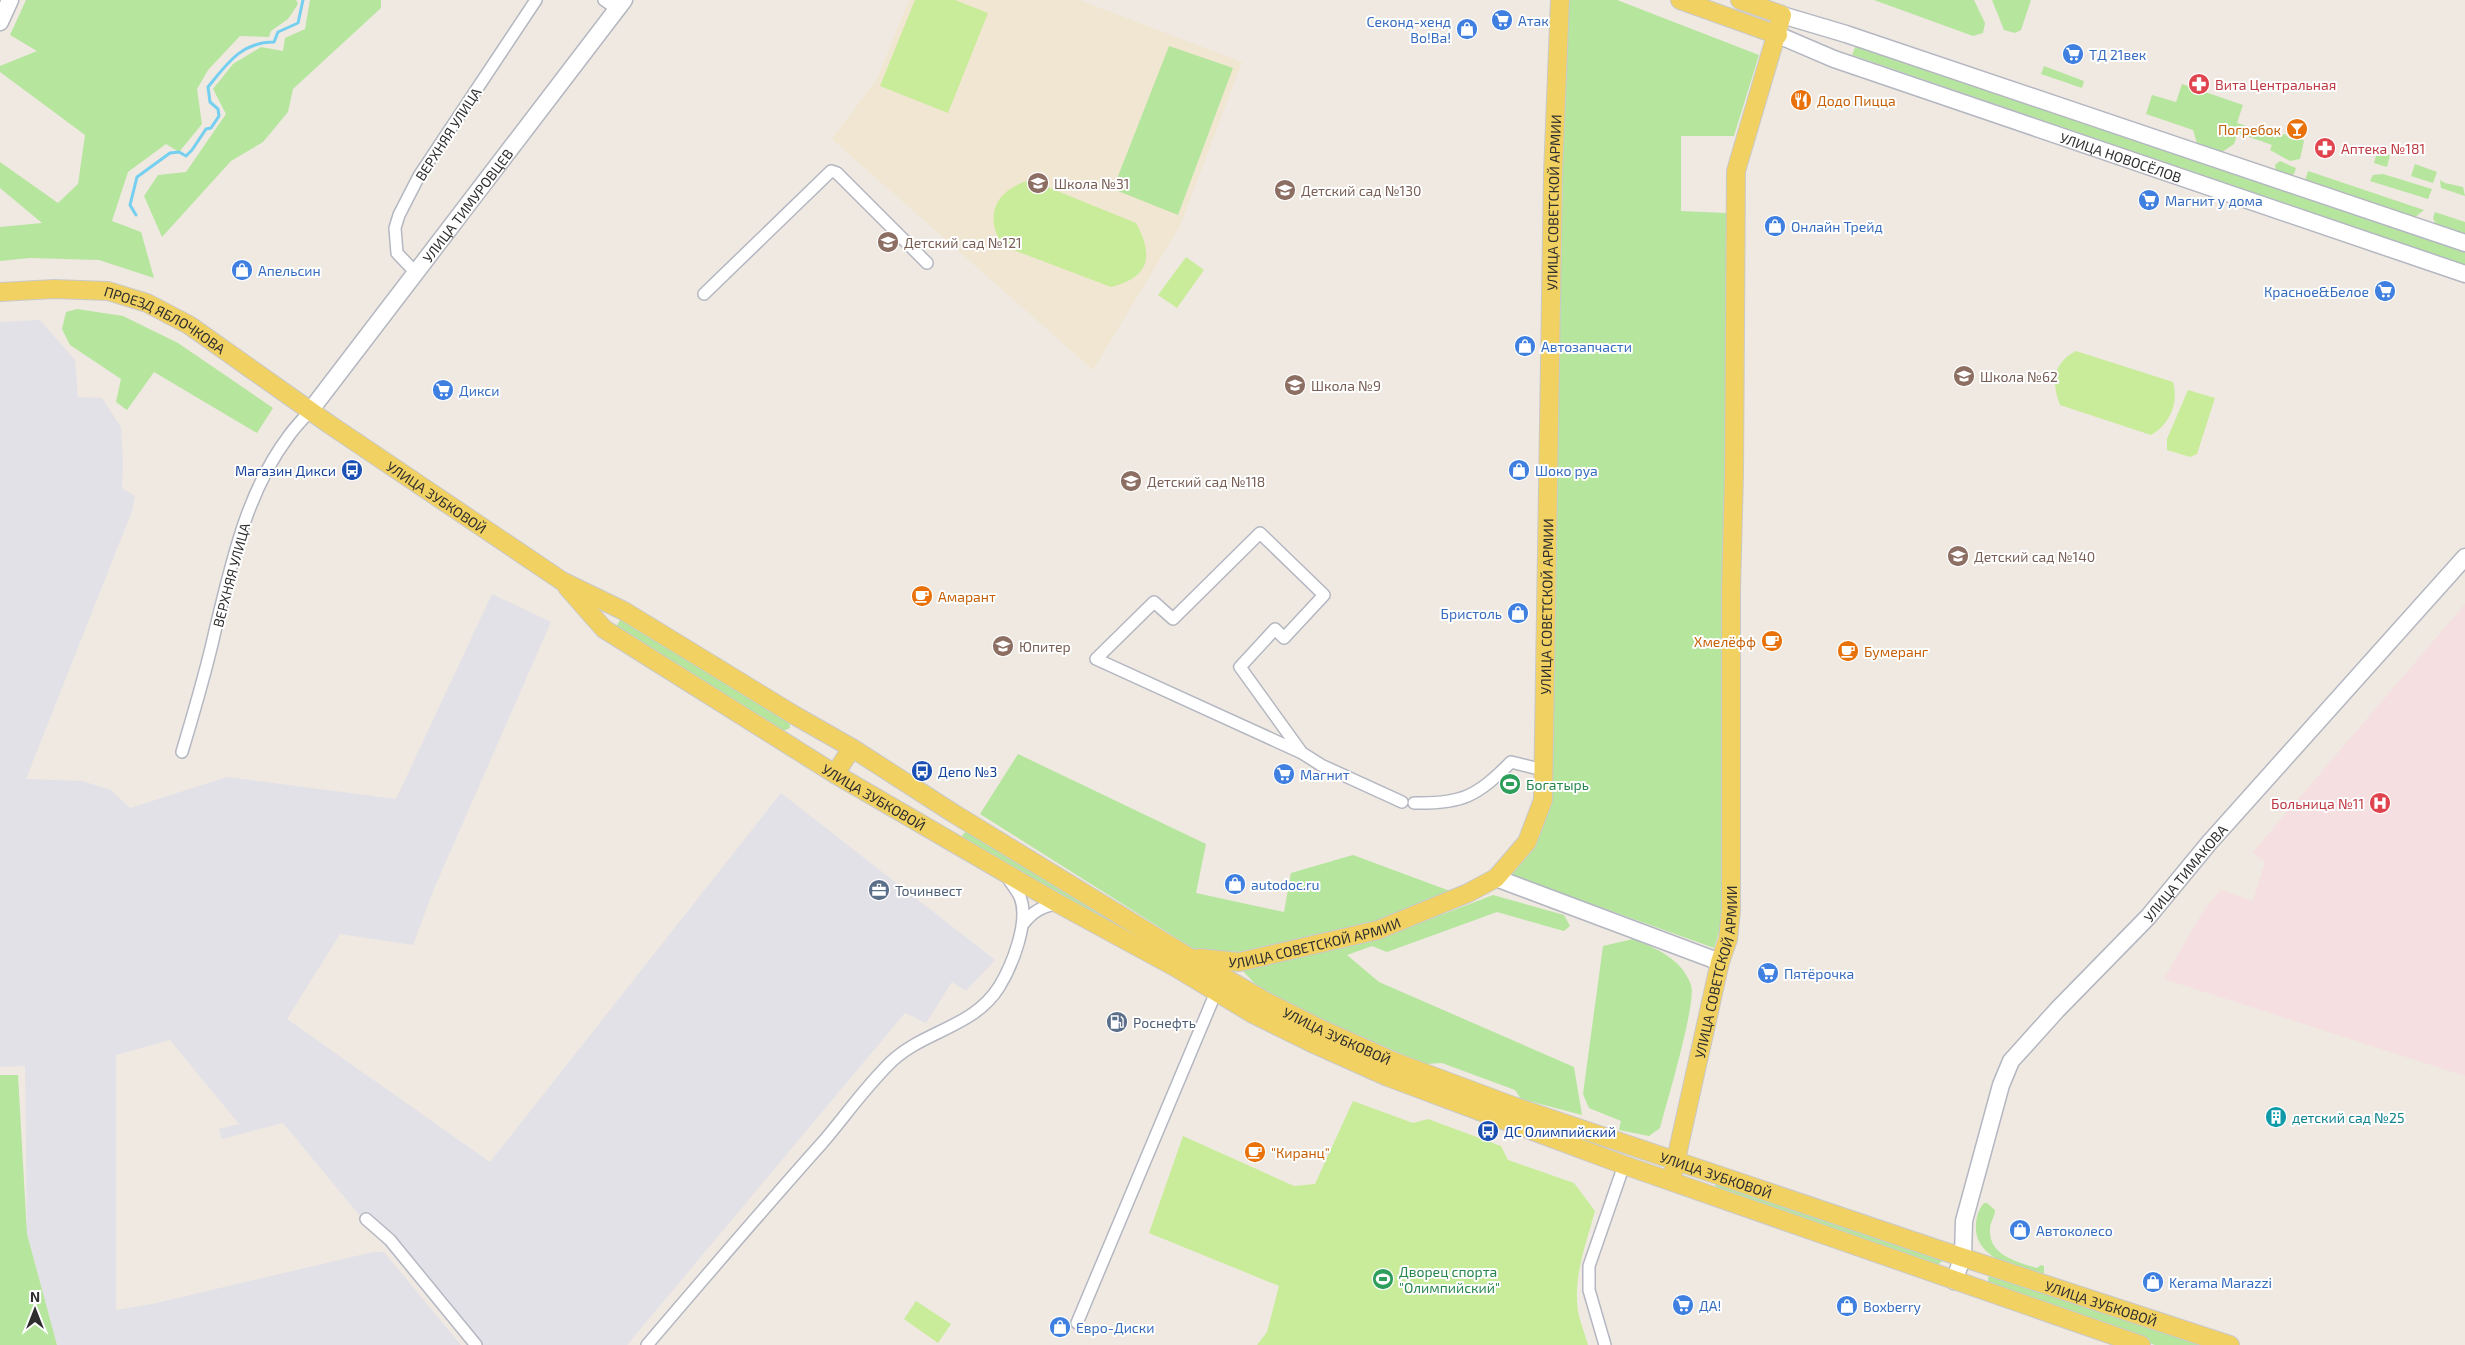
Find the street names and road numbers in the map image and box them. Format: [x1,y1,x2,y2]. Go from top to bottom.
street label: ВЕРХНЯЯ УЛИЦА [412,84,485,184]
street label: УЛИЦА СОВЕТСКОЙ АРМИИ [1543,114,1564,291]
street label: УЛИЦА НОВОСЁЛОВ [2058,128,2184,185]
street label: УЛИЦА ТИМУРОВЦЕВ [419,145,516,265]
street label: ПРОЕЗД ЯБЛОЧКОВА [102,282,229,357]
street label: УЛИЦА ЗУБКОВОЙ [384,457,490,536]
street label: УЛИЦА СОВЕТСКОЙ АРМИИ [1536,518,1556,695]
street label: ВЕРХНЯЯ УЛИЦА [209,521,253,629]
street label: УЛИЦА ЗУБКОВОЙ [819,760,929,833]
street label: УЛИЦА ТИМАКОВА [2139,820,2231,925]
street label: УЛИЦА СОВЕТСКОЙ АРМИИ [1690,885,1740,1060]
street label: УЛИЦА СОВЕТСКОЙ АРМИИ [1228,913,1403,971]
street label: УЛИЦА ЗУБКОВОЙ [1280,1003,1394,1068]
street label: УЛИЦА ЗУБКОВОЙ [1658,1148,1774,1201]
street label: УЛИЦА ЗУБКОВОЙ [2043,1277,2160,1329]

